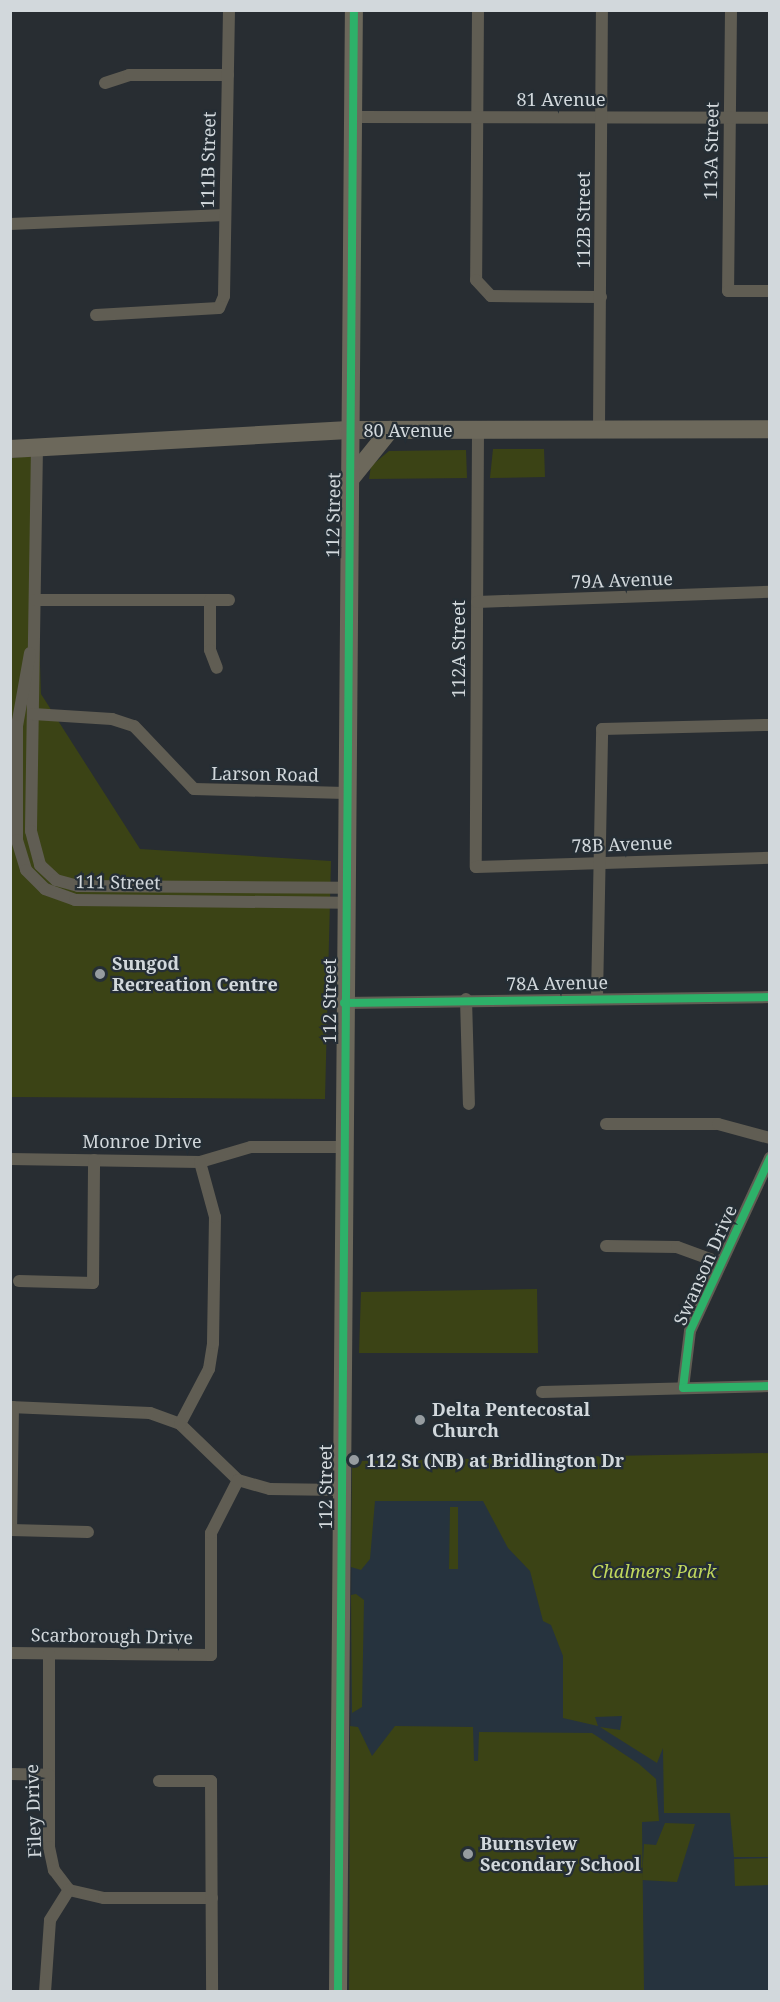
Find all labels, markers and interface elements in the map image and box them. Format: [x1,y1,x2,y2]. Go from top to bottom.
street label: 81 Avenue [516,88,606,110]
street label: 113A Street [699,102,723,200]
street label: 111B Street [196,111,220,209]
street label: 112B Street [572,172,594,268]
street label: 80 Avenue [363,419,453,441]
street label: 112 Street [321,472,345,558]
street label: 79A Avenue [571,567,673,593]
street label: 112A Street [447,600,469,698]
street label: Larson Road [211,762,319,786]
street label: 78B Avenue [571,831,673,857]
street label: 111 Street [75,870,161,894]
place label: Sungod Recreation Centre [112,953,278,996]
street label: 112 Street [318,958,340,1044]
marker: Sungod Recreation Centre [93,967,107,981]
street label: 78A Avenue [506,971,608,995]
street label: Monroe Drive [82,1130,202,1152]
street label: Swanson Drive [669,1202,741,1328]
place label: Delta Pentecostal Church [432,1399,590,1442]
marker: Delta Pentecostal Church [413,1413,427,1427]
street label: 112 Street [314,1444,336,1530]
place label: 112 St (NB) at Bridlington Dr [366,1449,624,1471]
marker: 112 St (NB) at Bridlington Dr [347,1453,361,1467]
park label: Chalmers Park [592,1560,716,1582]
street label: Scarborough Drive [31,1624,193,1648]
street label: Filey Drive [21,1764,45,1858]
place label: Burnsview Secondary School [480,1833,641,1876]
marker: Burnsview Secondary School [461,1847,475,1861]

